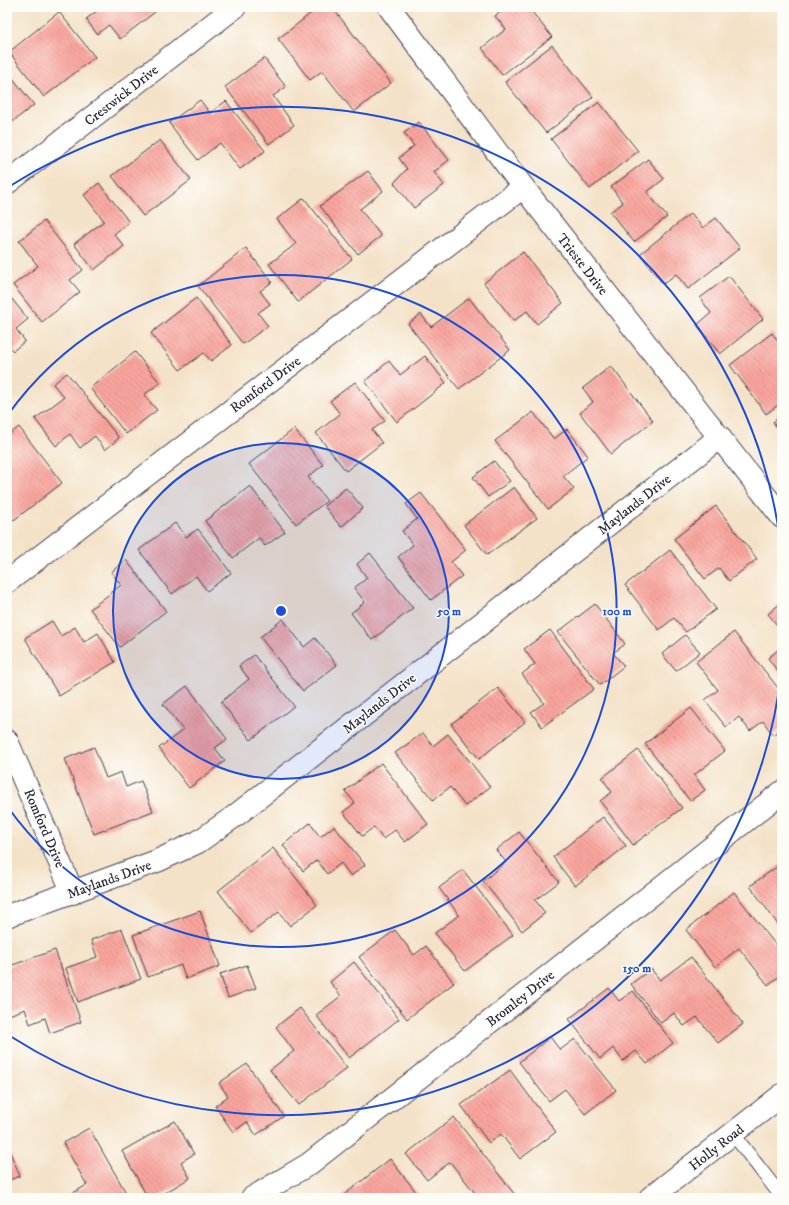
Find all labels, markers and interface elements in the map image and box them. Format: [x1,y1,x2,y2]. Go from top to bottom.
street label: Crestwick Drive [81,61,162,130]
street label: Trieste Drive [553,230,612,299]
street label: Romford Drive [227,352,305,417]
street label: Maylands Drive [594,470,675,539]
centre of rings [274,604,288,618]
text: 50 m [436,604,461,619]
text: 100 m [603,604,631,619]
street label: Maylands Drive [339,669,420,738]
street label: Romford Drive [19,786,69,871]
street label: Maylands Drive [65,856,154,904]
text: 150 m [623,961,651,976]
street label: Bromley Drive [483,966,559,1031]
street label: Holly Road [685,1121,748,1175]

